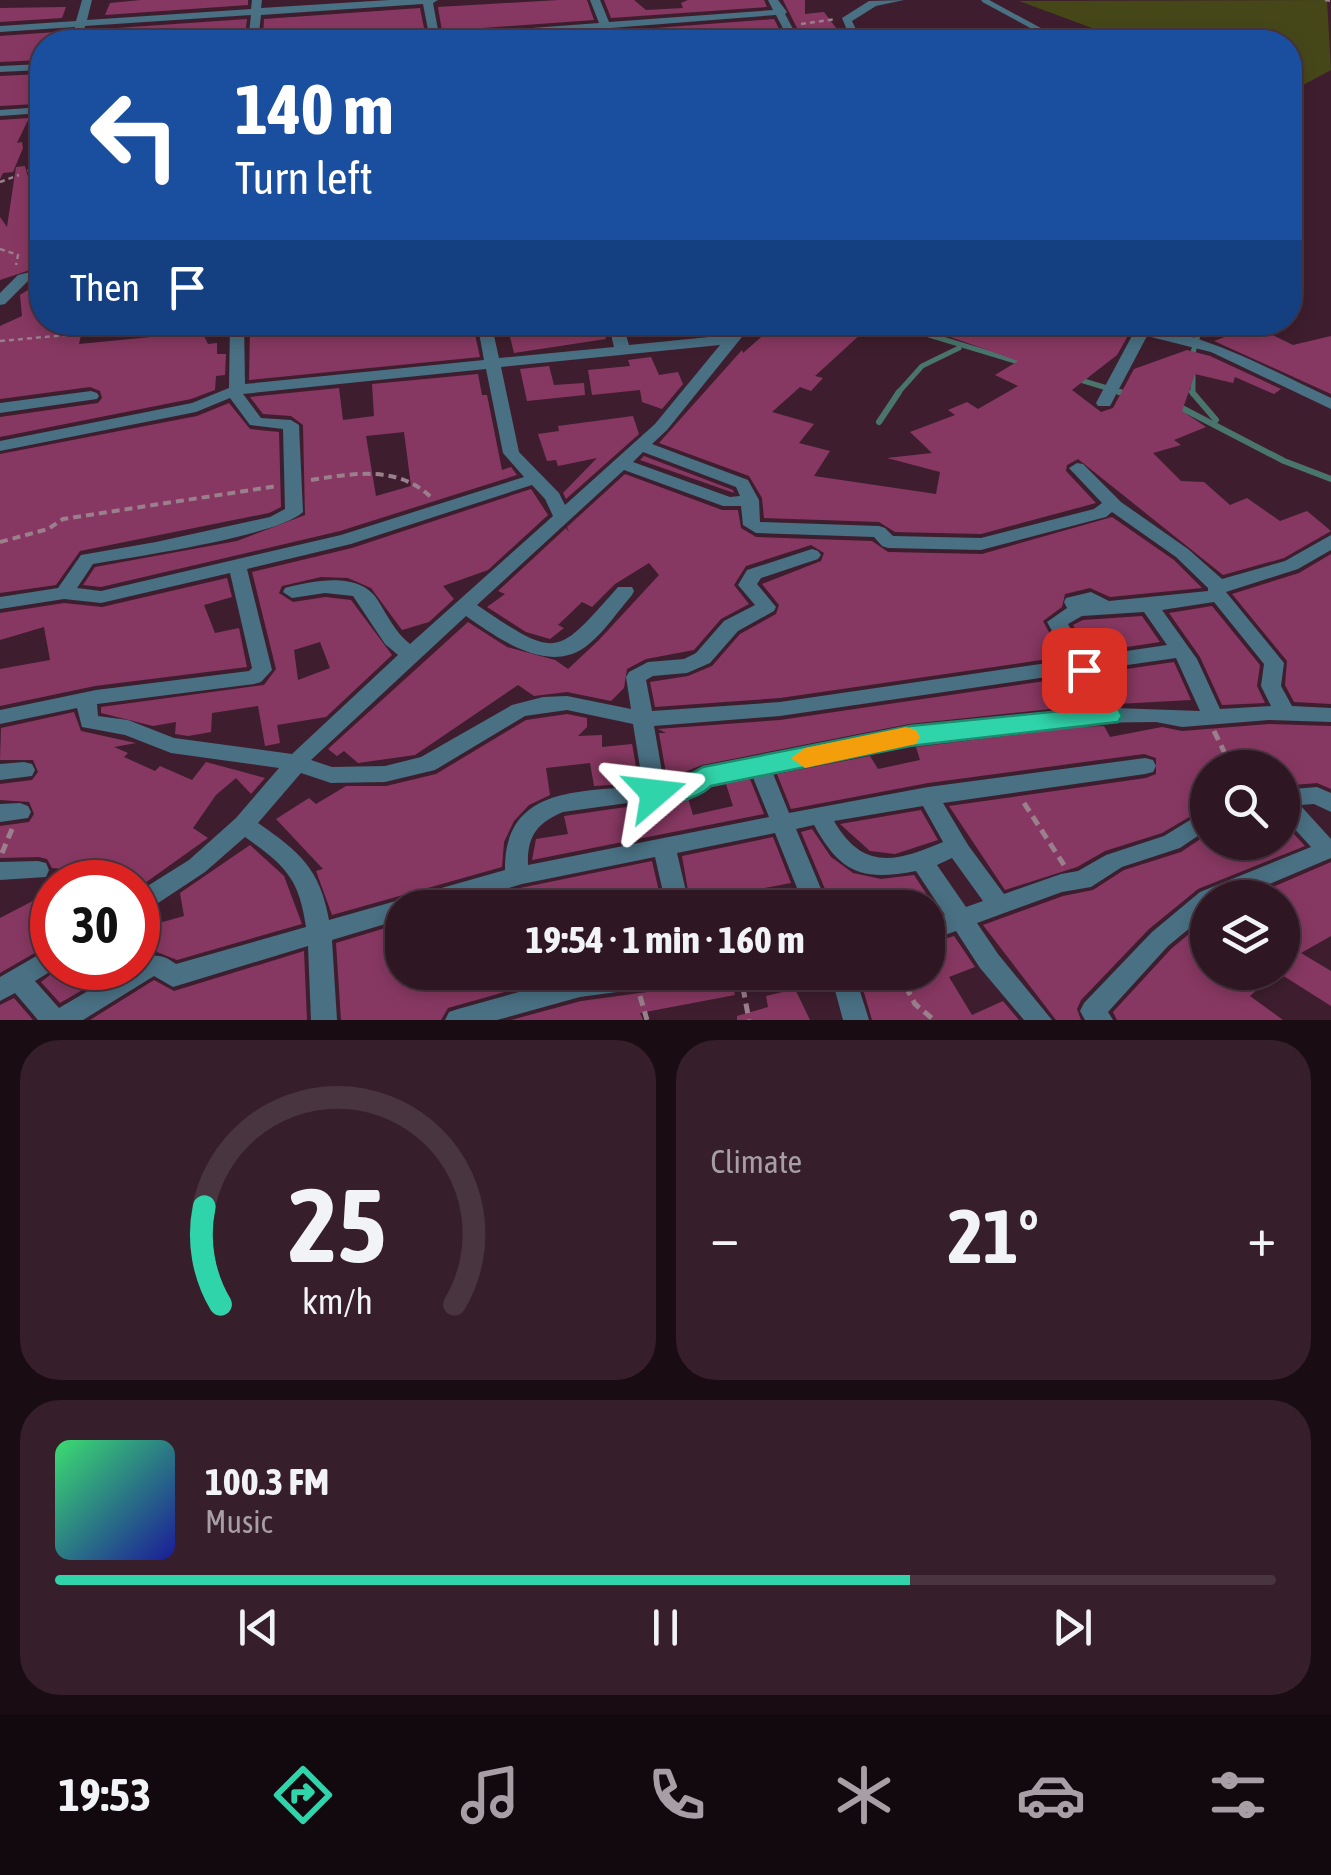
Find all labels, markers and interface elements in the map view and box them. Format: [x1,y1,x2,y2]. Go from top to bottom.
text: 140 m [235,69,394,149]
icon: left [70,70,200,200]
text: Turn left [235,152,373,204]
icon: arrive [160,260,215,315]
text: Then [70,266,140,309]
pin [1042,628,1127,713]
icon: arrive [1057,643,1112,698]
position arrow [603,741,707,845]
map controls [1190,750,1300,990]
button: search [1190,750,1300,860]
speed limit sign: 30 [30,860,160,990]
button: layers [1190,880,1300,990]
text: 19:54 · 1 min · 160 m [525,918,805,961]
text: Climate [711,1143,802,1180]
text: 25 [289,1165,387,1284]
text: 21° [948,1193,1039,1279]
text: − [711,1205,739,1268]
text: + [1247,1205,1276,1268]
text: km/h [302,1281,373,1322]
text: 100.3 FM [205,1460,329,1503]
text: Music [205,1503,272,1540]
icon: previous [231,1600,286,1655]
icon: pause [638,1600,693,1655]
icon: next [1045,1600,1100,1655]
icon: directions [268,1760,338,1830]
icon: music [455,1760,525,1830]
icon: phone [642,1760,712,1830]
icon: climate [829,1760,899,1830]
icon: car [1016,1760,1086,1830]
icon: filters [1203,1760,1273,1830]
text: 19:53 [58,1769,151,1821]

